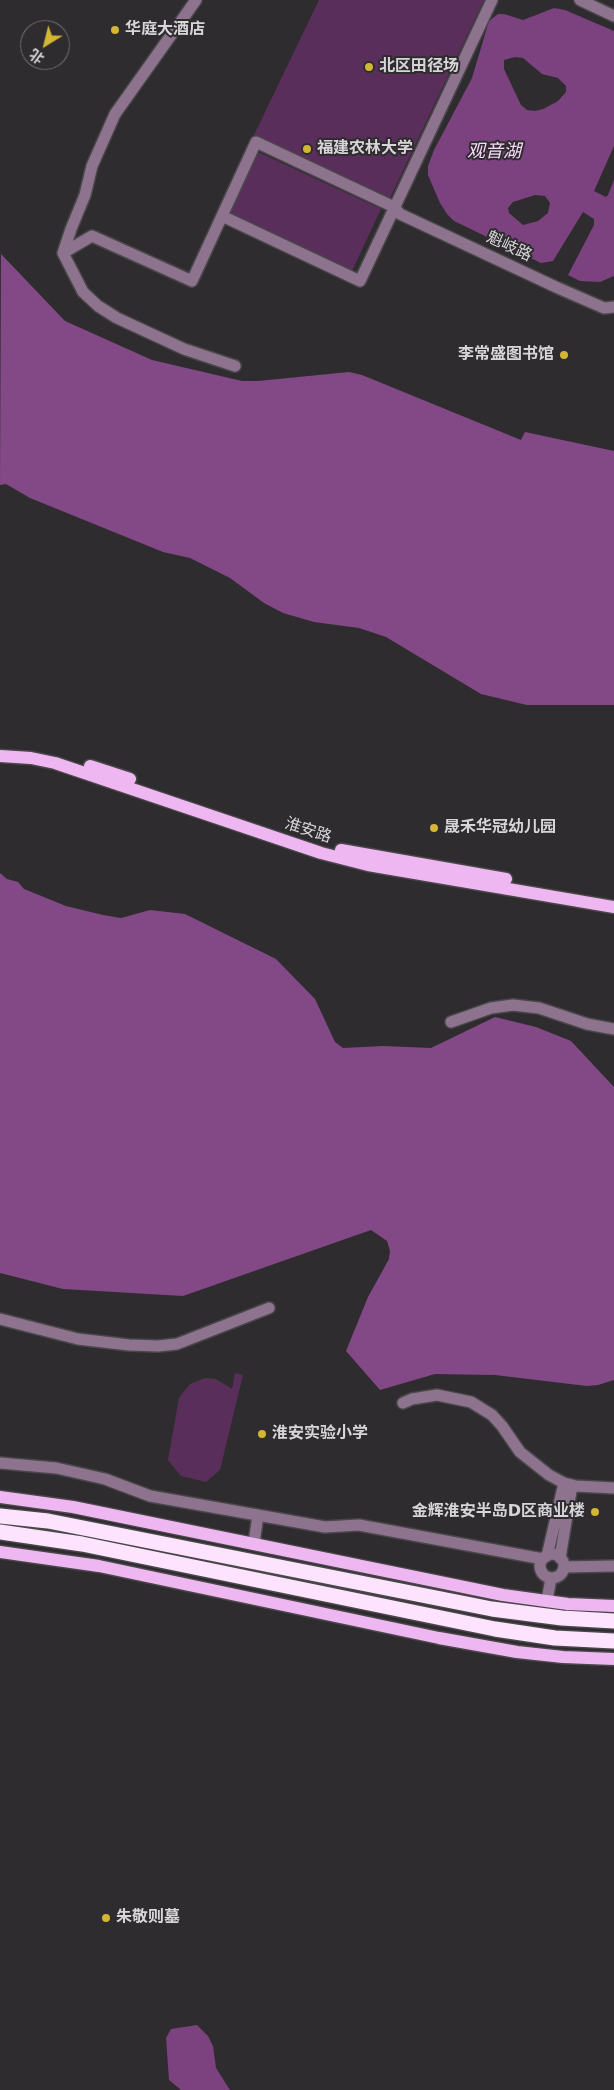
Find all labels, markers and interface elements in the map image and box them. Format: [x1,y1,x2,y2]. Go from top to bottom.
north arrow [20,20,70,70]
place label: 华庭大酒店 [125,20,205,40]
marker: 华庭大酒店 [109,24,121,36]
text: 北 [26,46,47,67]
place label: 北区田径场 [379,57,459,77]
marker: 北区田径场 [363,61,375,73]
place label: 福建农林大学 [317,139,413,159]
water label: 观音湖 [467,141,521,163]
marker: 福建农林大学 [301,143,313,155]
street label: 魁岐路 [483,228,535,266]
place label: 李常盛图书馆 [458,345,554,365]
marker: 李常盛图书馆 [558,349,570,361]
street label: 淮安路 [282,814,334,848]
place label: 晟禾华冠幼儿园 [444,818,556,838]
marker: 晟禾华冠幼儿园 [428,822,440,834]
place label: 淮安实验小学 [272,1424,368,1444]
marker: 淮安实验小学 [256,1428,268,1440]
place label: 金辉淮安半岛D区商业楼 [412,1502,585,1522]
marker: 金辉淮安半岛D区商业楼 [589,1506,601,1518]
place label: 朱敬则墓 [116,1908,180,1928]
marker: 朱敬则墓 [100,1912,112,1924]

